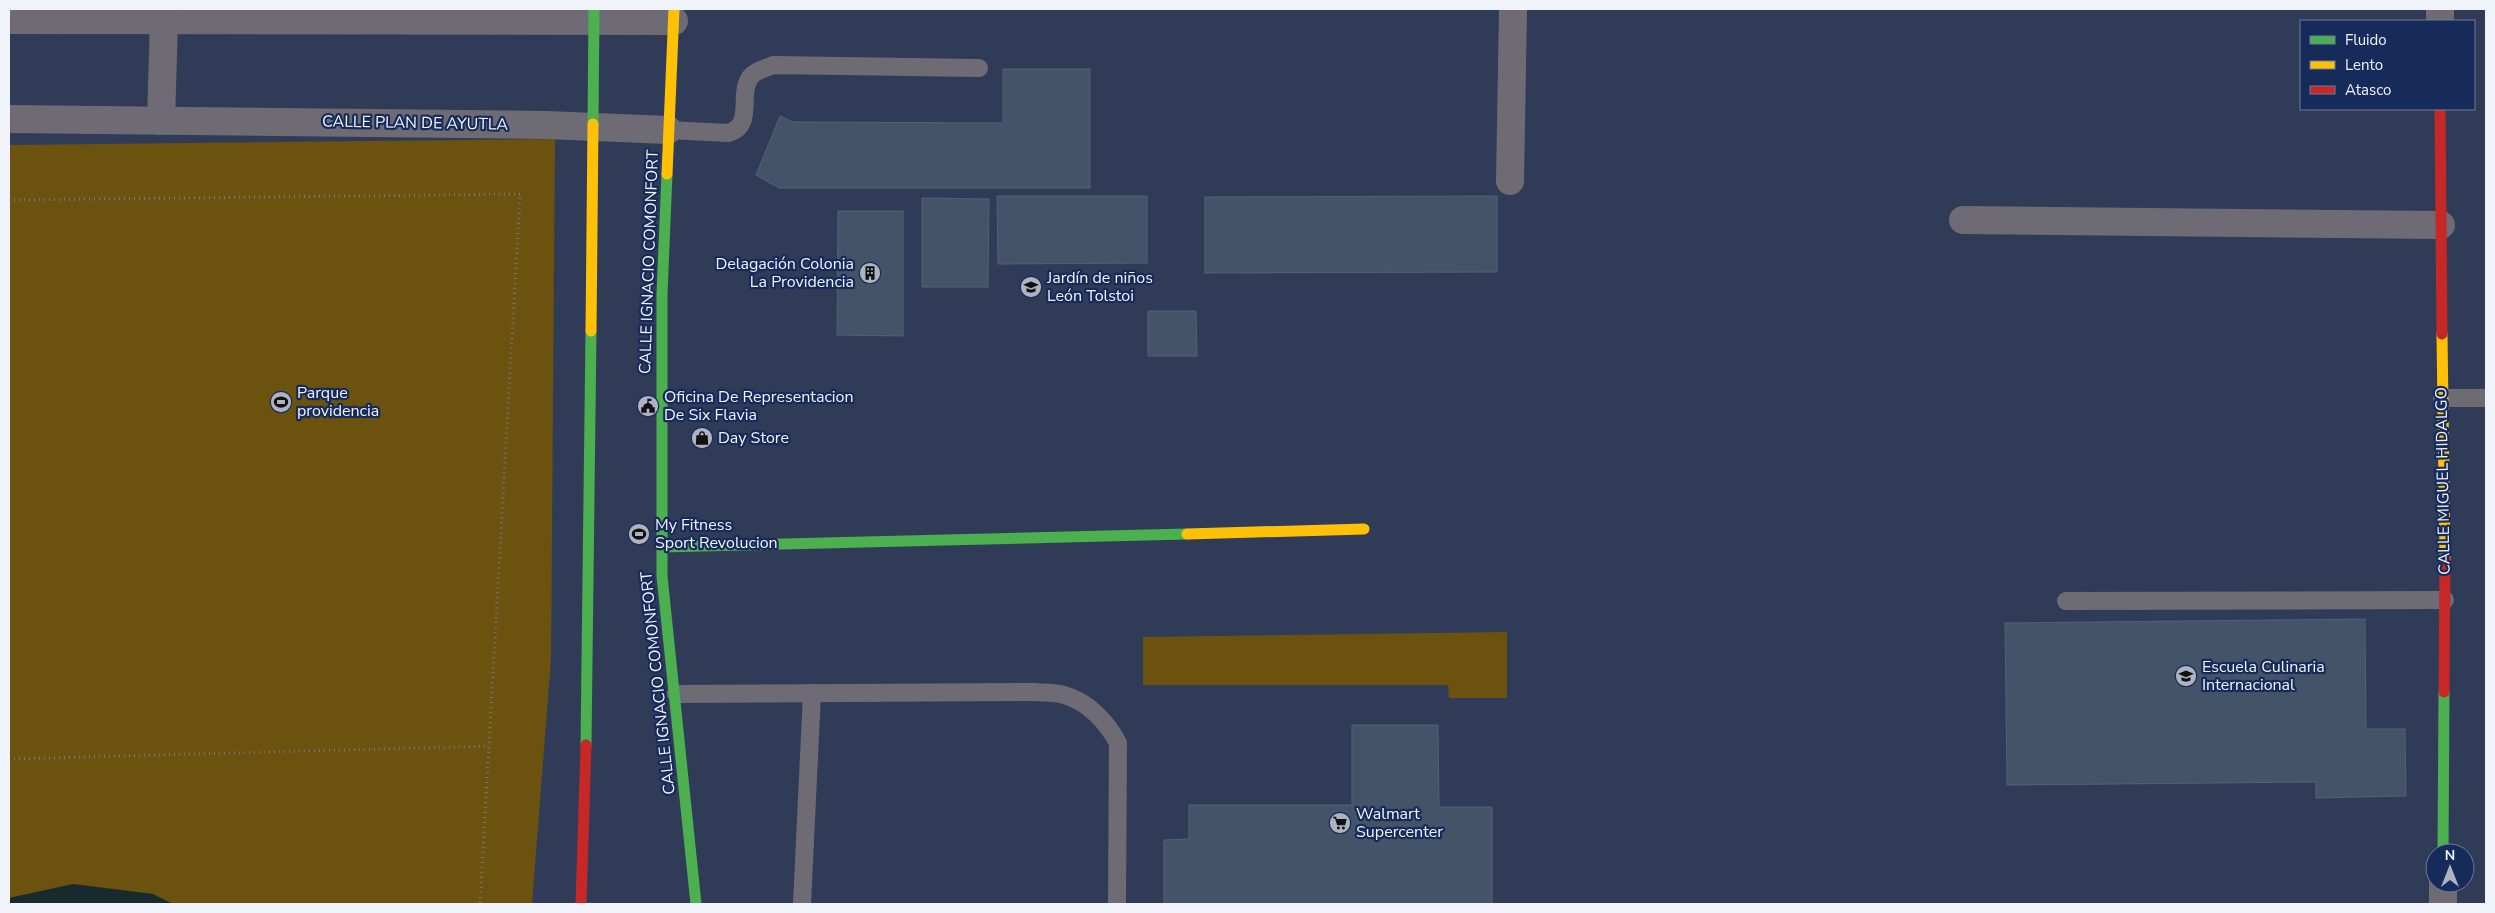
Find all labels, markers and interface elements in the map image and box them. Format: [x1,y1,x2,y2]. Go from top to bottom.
legend [2300,20,2475,110]
text: Fluido [2345,30,2387,50]
text: Lento [2345,55,2383,75]
text: Atasco [2345,80,2391,100]
street label: CALLE PLAN DE AYUTLA [322,110,508,136]
street label: CALLE IGNACIO COMONFORT [634,149,664,375]
place label: Delagación Colonia La Providencia [715,253,854,293]
building icon: Delagación Colonia La Providencia [858,261,882,285]
place label: Jardín de niños León Tolstoi [1046,267,1153,307]
school or university icon: Jardín de niños León Tolstoi [1019,275,1043,299]
place label: Parque providencia [297,382,379,422]
place label: Oficina De Representacion De Six Flavia [664,386,854,426]
street label: CALLE MIGUEL HIDALGO [2430,387,2456,575]
sports icon: Parque providencia [269,390,293,414]
public building icon: Oficina De Representacion De Six Flavia [636,394,660,418]
shop icon: Day Store [690,426,714,450]
place label: Day Store [718,427,789,449]
place label: My Fitness Sport Revolucion [655,514,778,554]
sports icon: My Fitness Sport Revolucion [627,522,651,546]
street label: CALLE IGNACIO COMONFORT [635,570,681,796]
place label: Escuela Culinaria Internacional [2202,656,2325,696]
school or university icon: Escuela Culinaria Internacional [2174,664,2198,688]
place label: Walmart Supercenter [1356,803,1443,843]
supermarket icon: Walmart Supercenter [1328,811,1352,835]
north arrow [2425,843,2475,893]
text: N [2445,846,2455,865]

